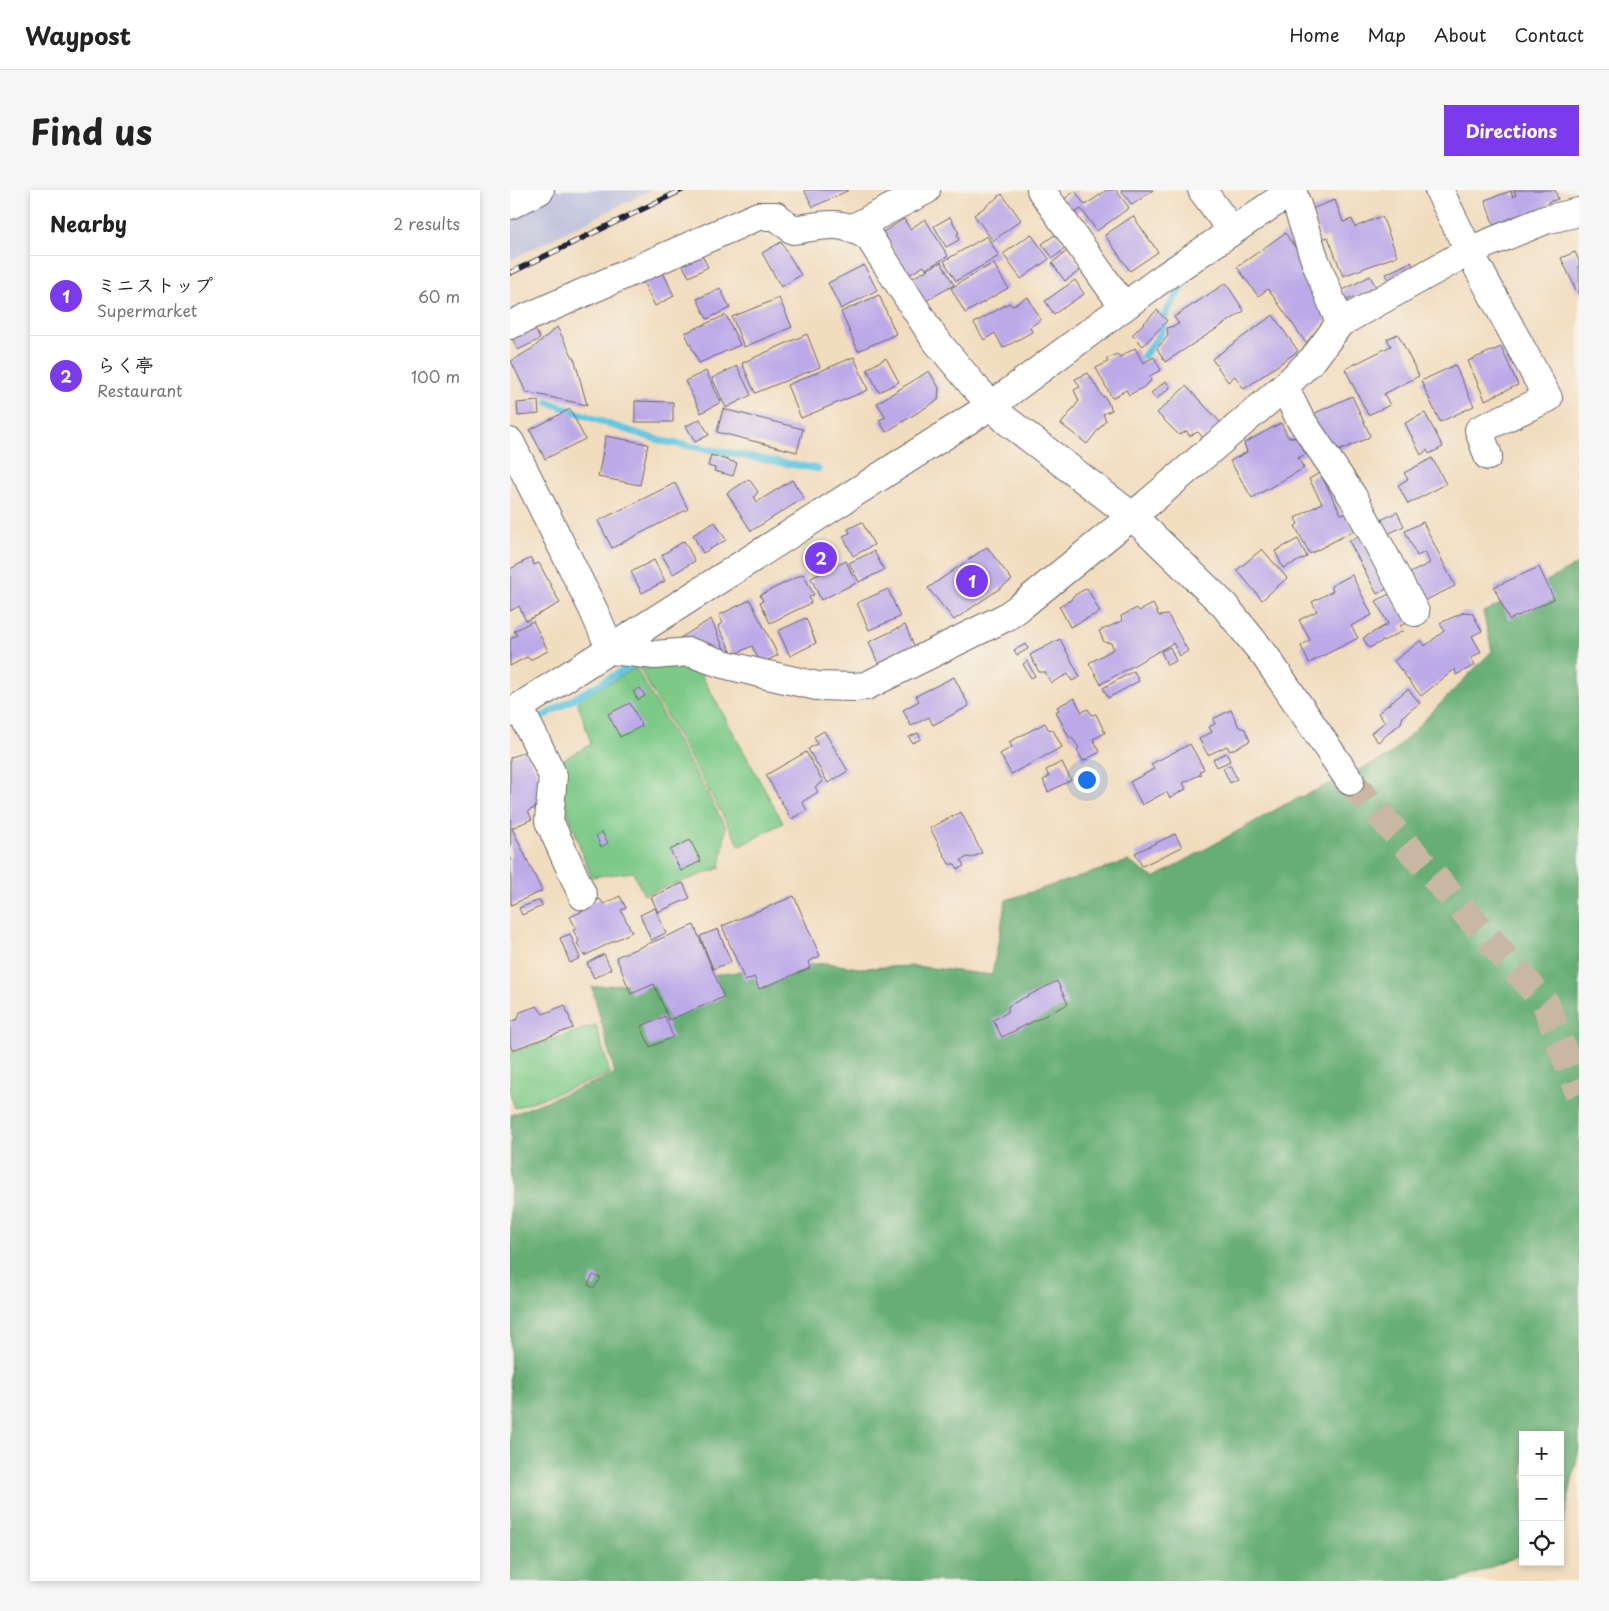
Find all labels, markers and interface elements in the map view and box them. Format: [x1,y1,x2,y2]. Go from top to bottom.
text: Waypost [25,17,131,53]
text: Home [1289,21,1339,48]
text: Map [1367,21,1406,48]
text: About [1434,21,1486,48]
text: Contact [1514,21,1584,48]
text: Find us [30,104,152,157]
button: Directions [1444,105,1579,156]
text: Nearby [50,207,127,239]
text: 2 results [393,211,460,235]
text: ミニストップ [97,270,213,298]
text: 1 [62,284,70,308]
text: 60 m [418,284,460,308]
text: Supermarket [97,298,197,322]
text: らく亭 [97,350,154,378]
text: 2 [60,364,72,388]
text: 100 m [411,364,460,388]
text: Restaurant [97,378,183,402]
pin: 2 [805,539,837,577]
pin: 1 [956,562,988,600]
your location [1074,767,1100,793]
map controls [1519,1431,1564,1566]
button: + [1519,1431,1564,1476]
button: − [1519,1476,1564,1521]
button: locate [1519,1521,1564,1566]

